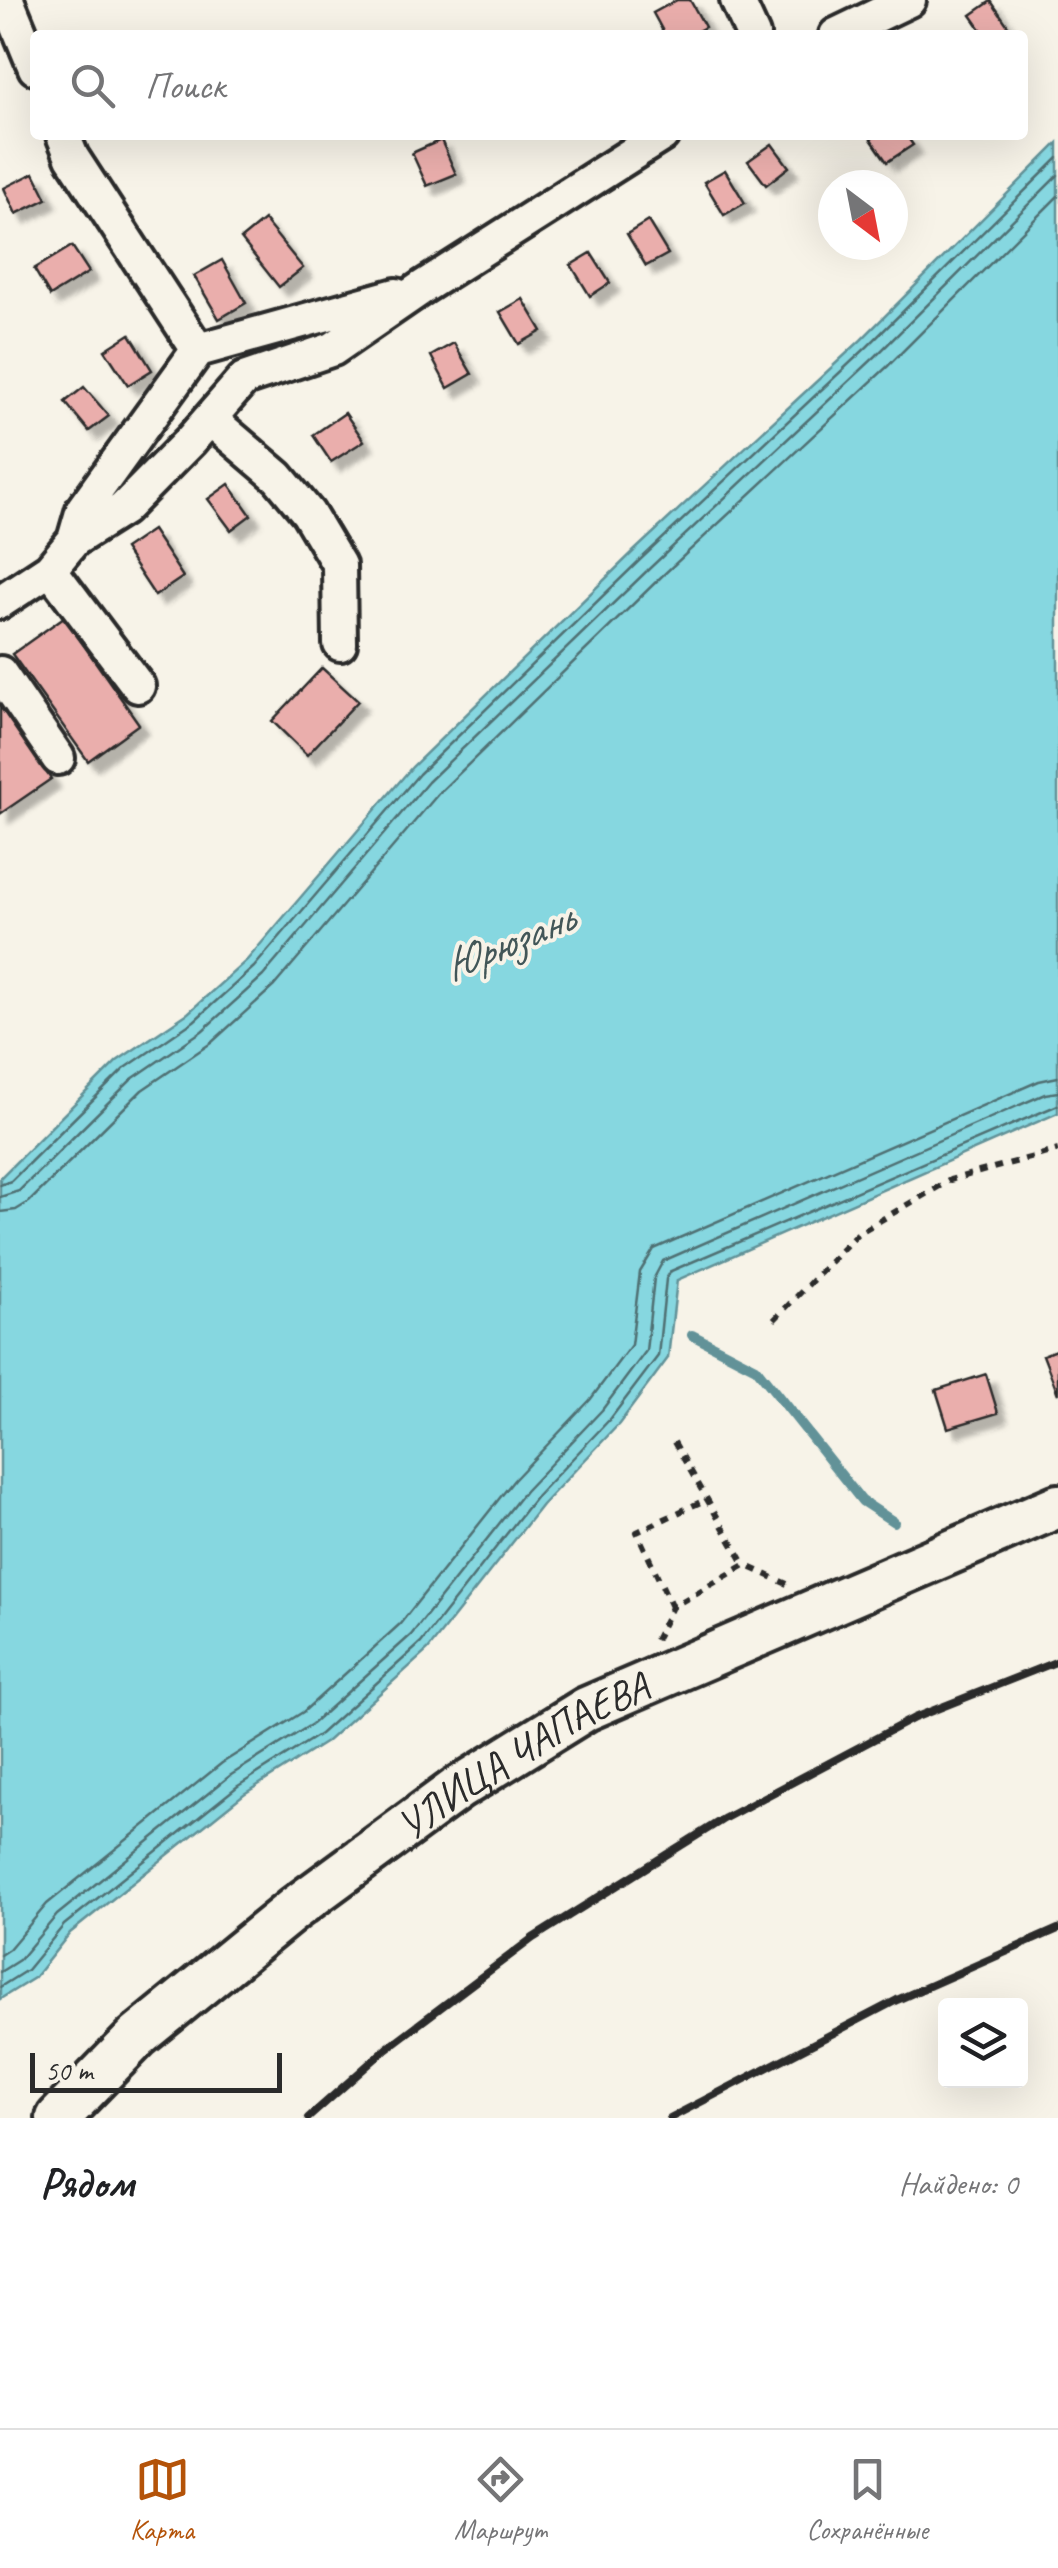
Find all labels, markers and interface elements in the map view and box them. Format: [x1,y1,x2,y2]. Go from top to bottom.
search box [30,30,1028,140]
icon: search [65,58,120,113]
text: Поиск [145,62,225,109]
north arrow [818,170,908,260]
water label: Юрюзань [435,888,587,995]
street label: УЛИЦА ЧАПАЕВА [387,1660,658,1852]
map controls [938,1998,1028,2088]
button: layers [938,1998,1028,2088]
scale bar [30,2048,282,2092]
text: 50 m [45,2053,93,2088]
text: Рядом [40,2157,134,2210]
text: Найдено: 0 [899,2163,1018,2204]
tab: Карта [130,2452,194,2547]
tab: Маршрут [454,2452,546,2547]
tab: Сохранённые [806,2452,928,2547]

